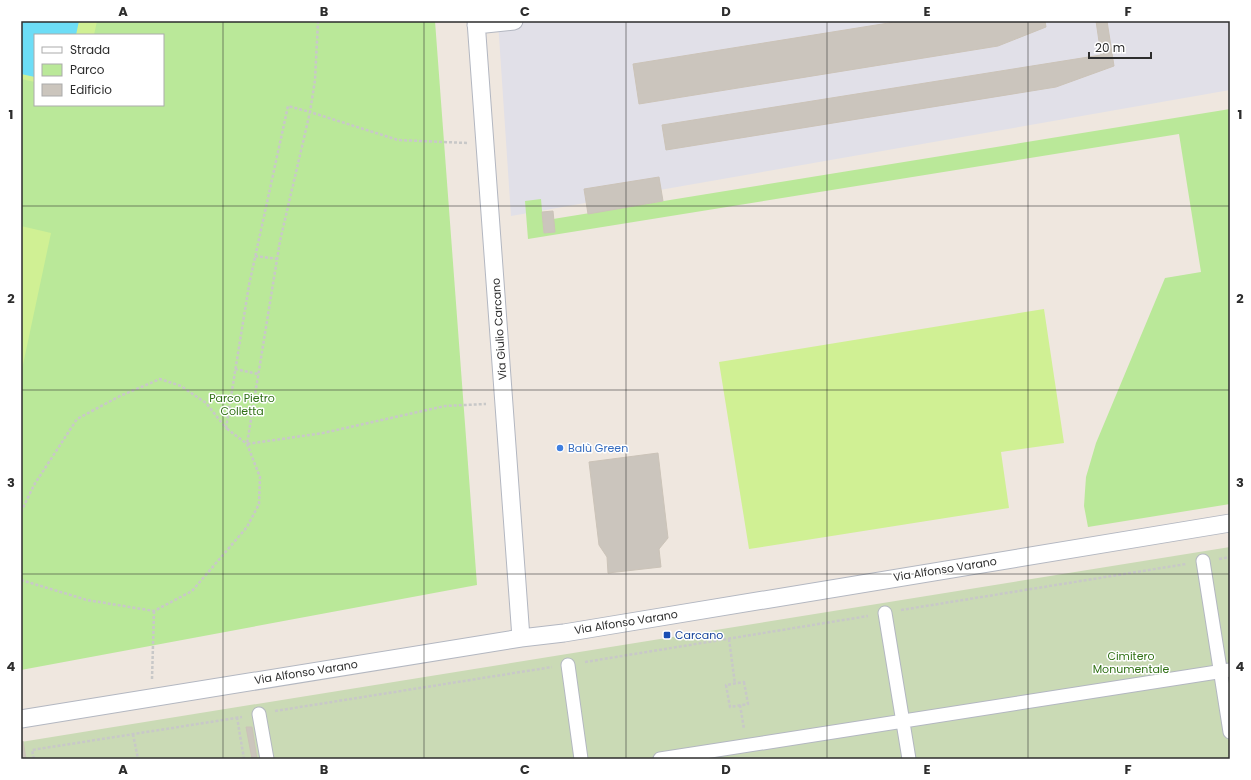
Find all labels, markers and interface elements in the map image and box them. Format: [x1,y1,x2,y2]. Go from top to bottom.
text: A [118,2,128,21]
text: B [320,2,329,21]
text: C [520,2,530,21]
text: D [721,2,731,21]
text: E [923,2,931,21]
text: F [1124,2,1132,21]
legend [34,34,164,106]
scale bar [1089,34,1151,60]
text: 20 m [1095,39,1125,56]
text: Strada [70,41,110,58]
text: Parco [70,61,105,78]
text: Edificio [70,81,112,98]
text: 1 [9,105,13,124]
text: 1 [1238,105,1242,124]
street label: Via Giulio Carcano [487,277,511,381]
text: 2 [7,289,15,308]
text: 2 [1236,289,1244,308]
park label: Parco Pietro Colletta [209,390,275,419]
place label: Balù Green [568,440,628,456]
marker: Balù Green [555,443,565,453]
text: 3 [7,473,15,492]
text: 3 [1236,473,1244,492]
street label: Via Alfonso Varano [892,553,998,585]
street label: Via Alfonso Varano [573,606,679,638]
place label: Carcano [675,627,723,643]
marker: Carcano [662,630,672,640]
park label: Cimitero Monumentale [1093,648,1170,677]
street label: Via Alfonso Varano [253,656,359,688]
text: 4 [7,657,16,676]
text: 4 [1236,657,1245,676]
text: A [118,760,128,779]
text: B [320,760,329,779]
text: C [520,760,530,779]
text: D [721,760,731,779]
text: E [923,760,931,779]
text: F [1124,760,1132,779]

